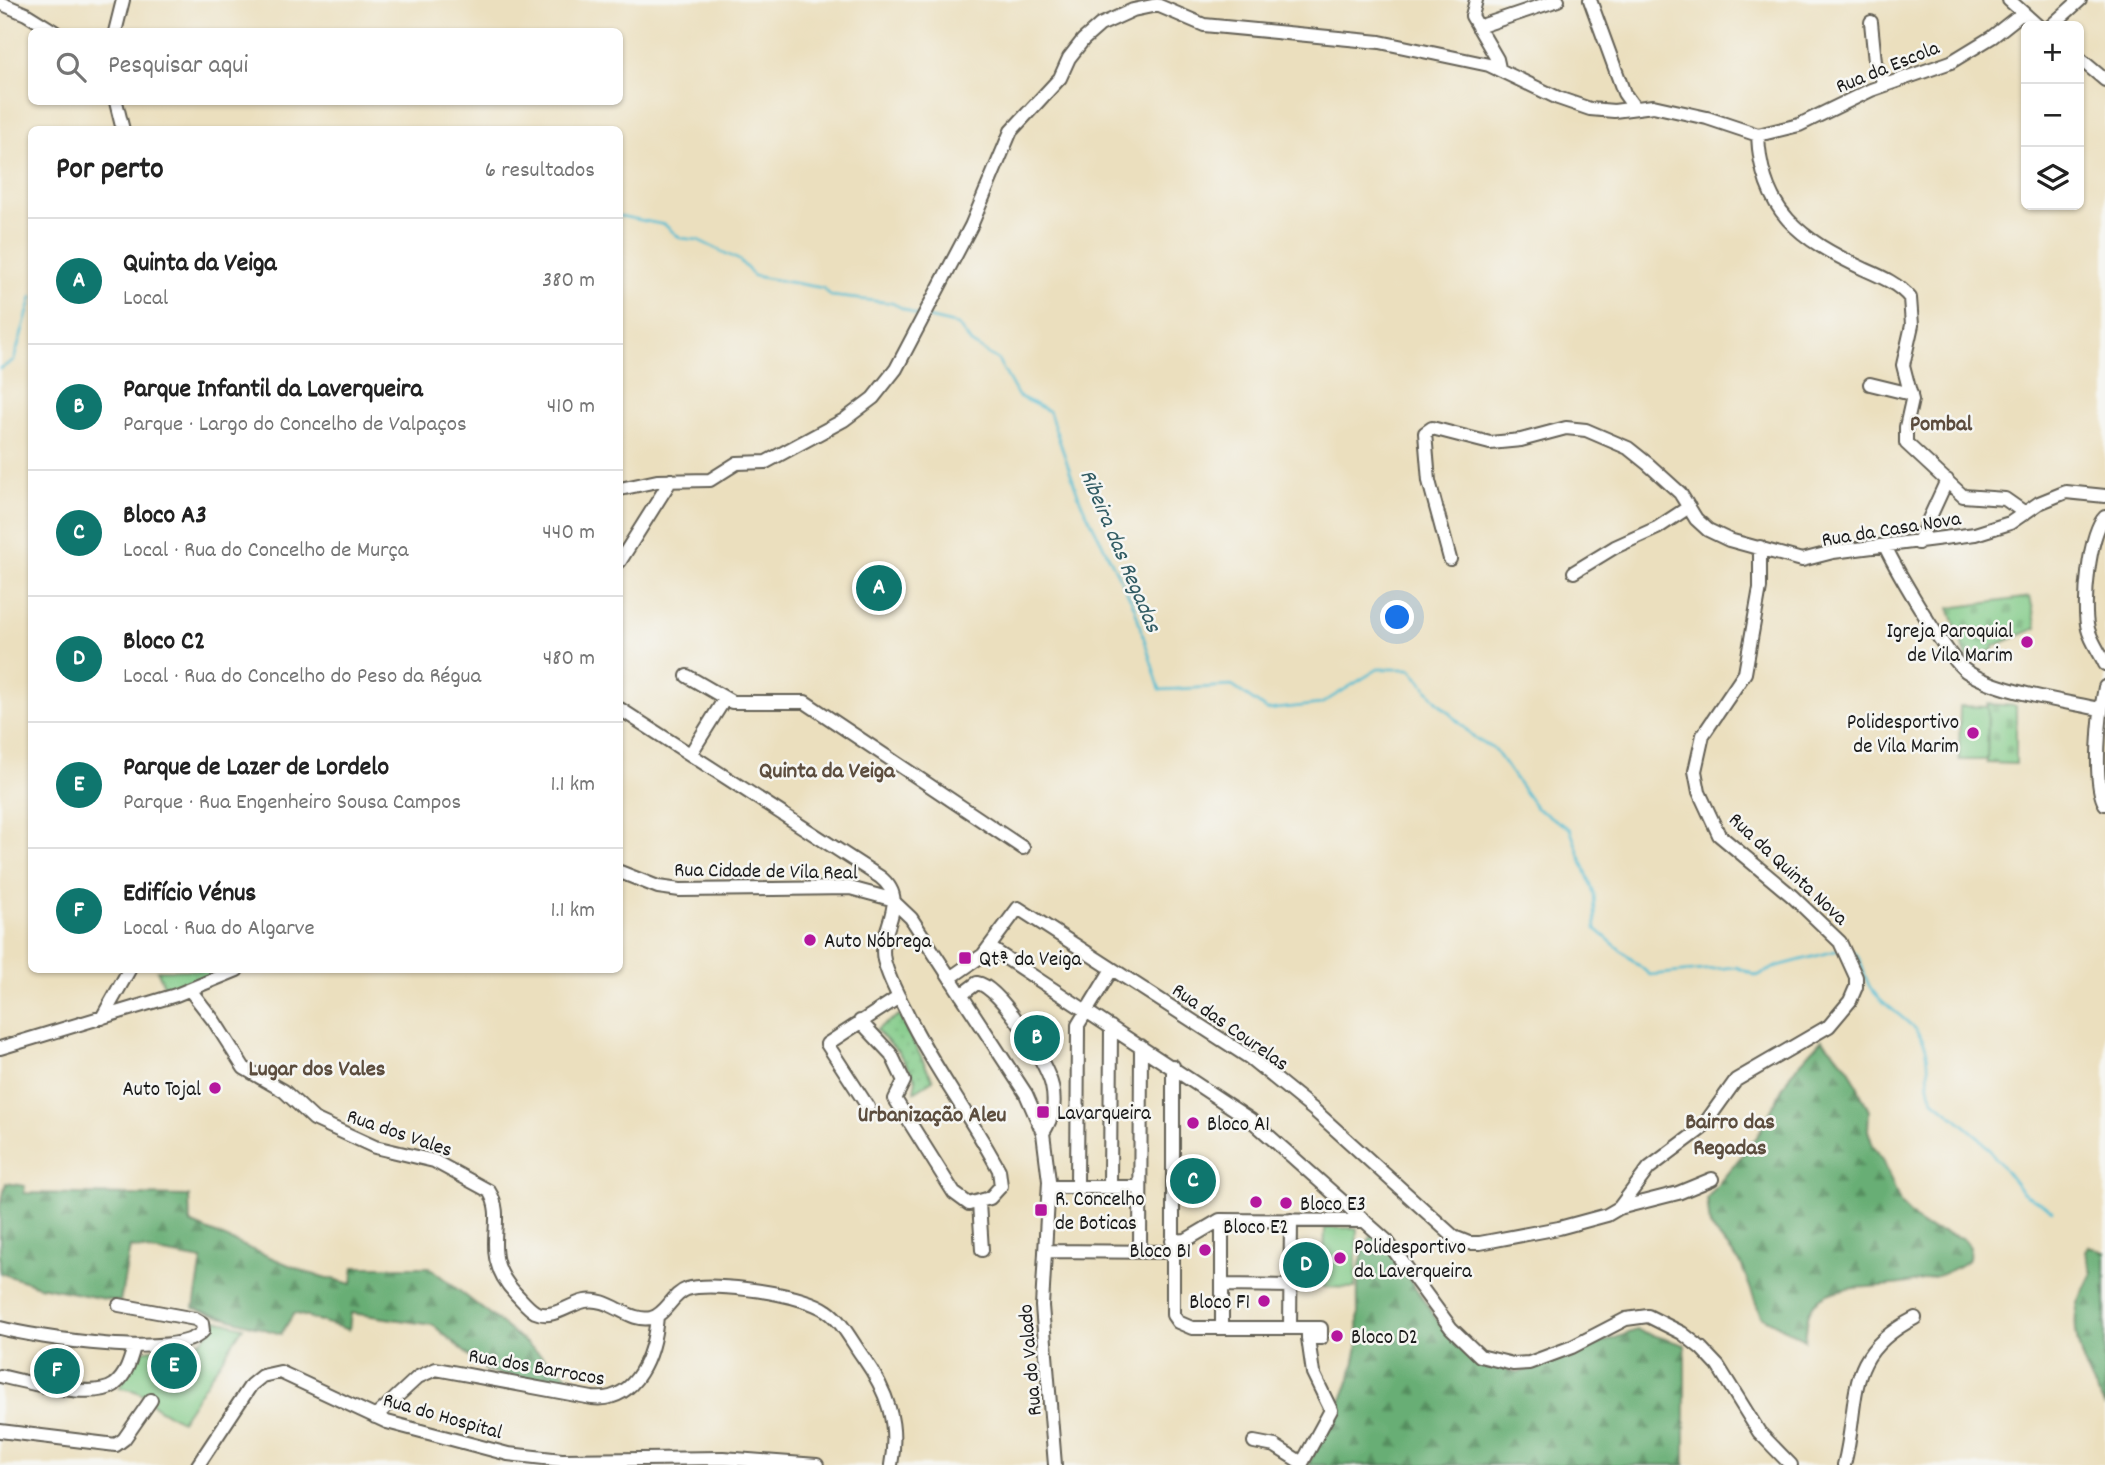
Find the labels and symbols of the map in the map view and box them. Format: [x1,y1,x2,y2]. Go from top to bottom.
street label: Rua da Escola [1832,34,1946,103]
district label: Pombal [1910,409,1973,442]
water label: Ribeira das Regadas [1070,465,1169,639]
street label: Rua da Casa Nova [1820,505,1964,557]
pin: A [856,562,902,614]
your location [1380,600,1414,634]
place label: Igreja Paroquial de Vila Marim [1886,618,2013,672]
marker: Igreja Paroquial de Vila Marim [2019,634,2035,650]
place label: Polidesportivo de Vila Marim [1847,709,1959,763]
marker: Polidesportivo de Vila Marim [1965,725,1981,741]
district label: Quinta da Veiga [759,756,896,789]
street label: Rua da Quinta Nova [1720,807,1854,934]
street label: Rua Cidade de Vila Real [674,856,858,890]
place label: Auto Nóbrega [824,928,932,958]
marker: Auto Nóbrega [802,932,818,948]
place label: Qtª da Veiga [979,946,1082,976]
marker: Qtª da Veiga [957,950,973,966]
street label: Rua das Courelas [1165,977,1294,1080]
pin: B [1014,1012,1060,1064]
district label: Lugar dos Vales [248,1054,386,1087]
place label: Auto Tojal [122,1076,201,1106]
marker: Auto Tojal [207,1080,223,1096]
district label: Urbanização Aleu [857,1100,1007,1133]
place label: Lavarqueira [1057,1100,1152,1130]
street label: Rua dos Vales [342,1103,456,1167]
marker: Lavarqueira [1035,1104,1051,1120]
district label: Bairro das Regadas [1685,1107,1775,1166]
place label: Bloco A1 [1207,1111,1270,1141]
marker: Bloco A1 [1185,1115,1201,1131]
pin: C [1170,1155,1216,1207]
place label: R. Concelho de Boticas [1055,1186,1145,1240]
place label: Bloco E3 [1300,1191,1366,1221]
marker: Bloco E2 [1248,1194,1264,1210]
marker: Bloco E3 [1278,1195,1294,1211]
marker: R. Concelho de Boticas [1033,1202,1049,1218]
place label: Bloco E2 [1223,1214,1289,1244]
place label: Polidesportivo da Laverqueira [1354,1234,1473,1288]
place label: Bloco B1 [1130,1238,1191,1268]
pin: D [1283,1239,1329,1291]
marker: Bloco B1 [1197,1242,1213,1258]
marker: Polidesportivo da Laverqueira [1332,1250,1348,1266]
place label: Bloco F1 [1189,1289,1250,1319]
marker: Bloco F1 [1256,1293,1272,1309]
street label: Rua do Valado [1012,1303,1052,1417]
place label: Bloco D2 [1351,1324,1418,1354]
marker: Bloco D2 [1329,1328,1345,1344]
pin: E [151,1340,197,1392]
street label: Rua dos Barrocos [466,1342,607,1396]
pin: F [34,1345,80,1397]
street label: Rua do Hospital [379,1387,505,1449]

